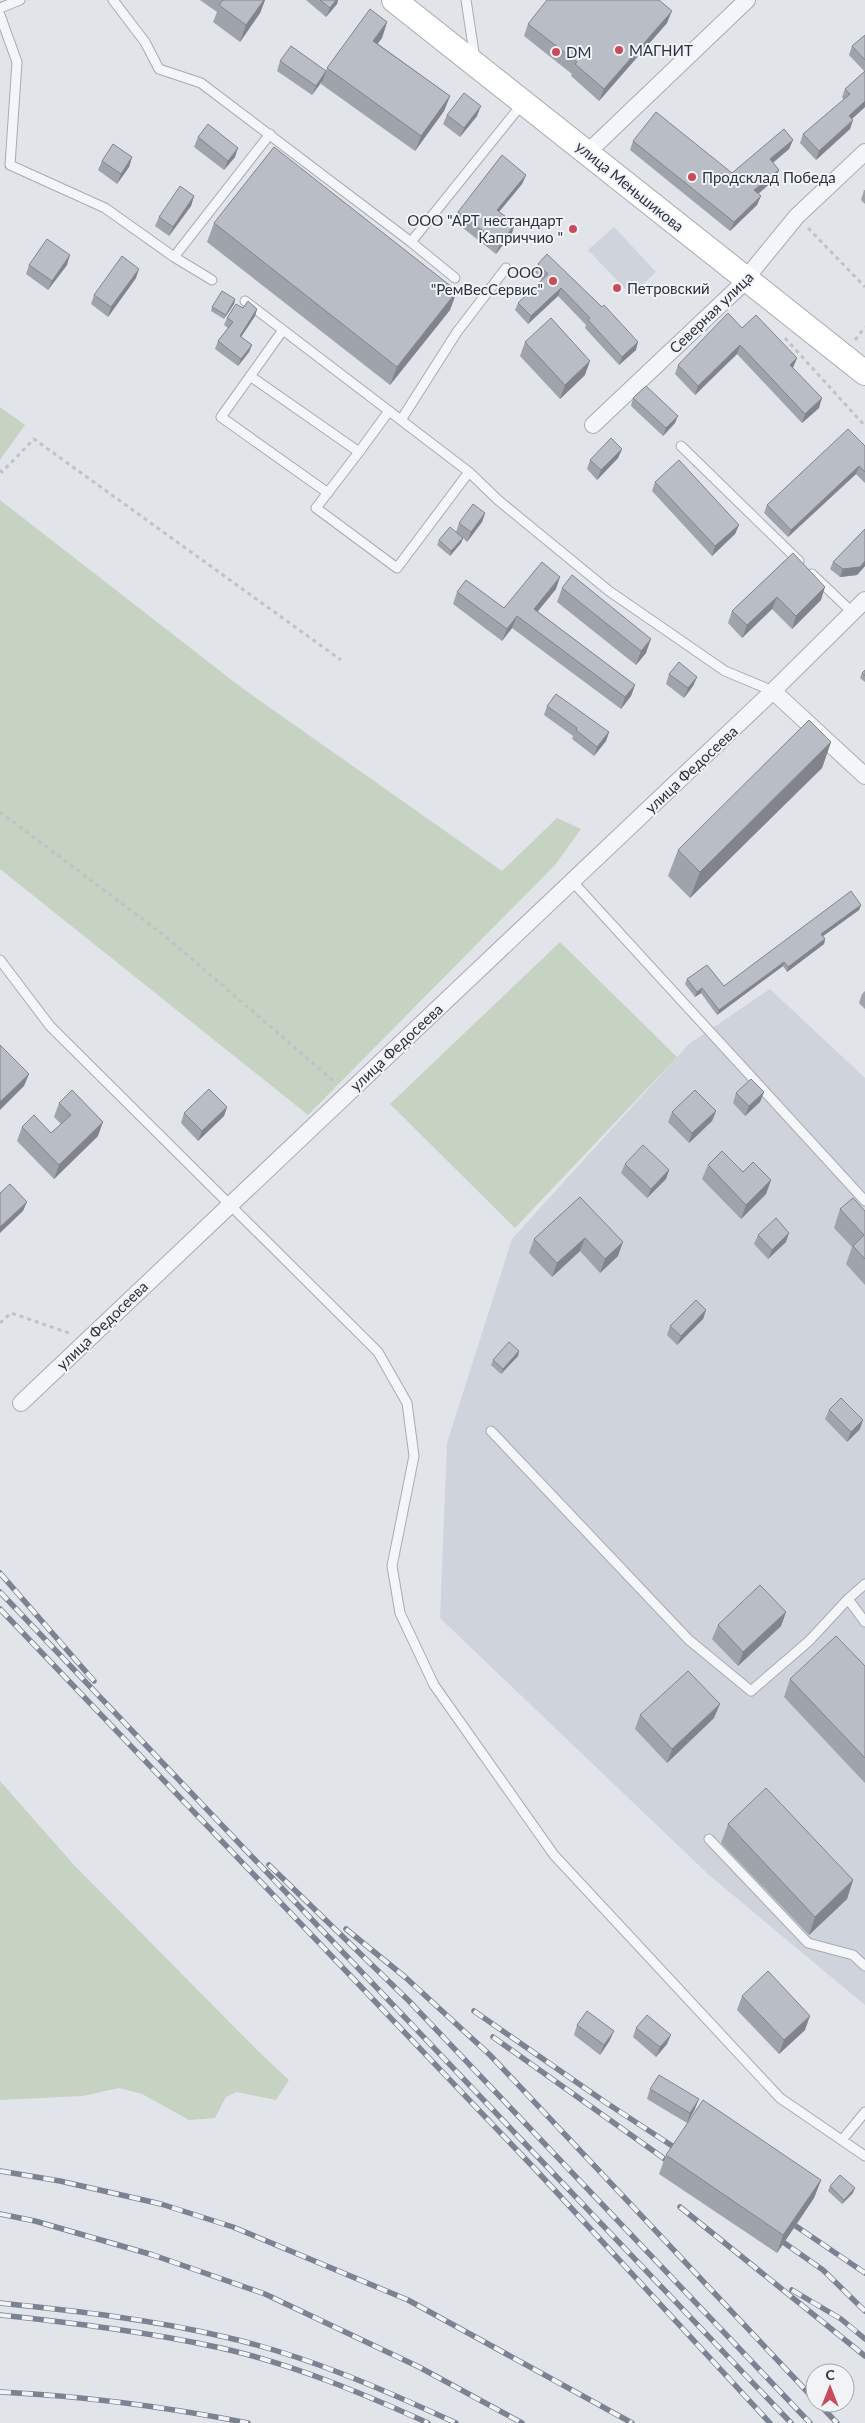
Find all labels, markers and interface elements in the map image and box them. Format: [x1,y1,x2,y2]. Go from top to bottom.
place label: МАГНИТ [629,41,693,59]
place label: DM [566,43,591,61]
marker: МАГНИТ [613,44,625,56]
marker: DM [550,46,562,58]
street label: улица Меньшикова [572,137,688,235]
place label: Продсклад Победа [702,168,836,186]
marker: Продсклад Победа [686,171,698,183]
place label: ООО "АРТ нестандарт Каприччио " [407,211,563,246]
marker: ООО "АРТ нестандарт Каприччио " [567,223,579,235]
place label: ООО "РемВесСервис" [431,263,543,298]
street label: Северная улица [665,267,757,357]
marker: ООО "РемВесСервис" [547,275,559,287]
place label: Петровский [627,279,710,297]
marker: Петровский [611,282,623,294]
street label: улица Федосеева [641,722,741,816]
street label: улица Федосеева [346,1000,446,1094]
street label: улица Федосеева [53,1277,151,1373]
north arrow [805,2363,855,2413]
text: С [825,2366,835,2383]

